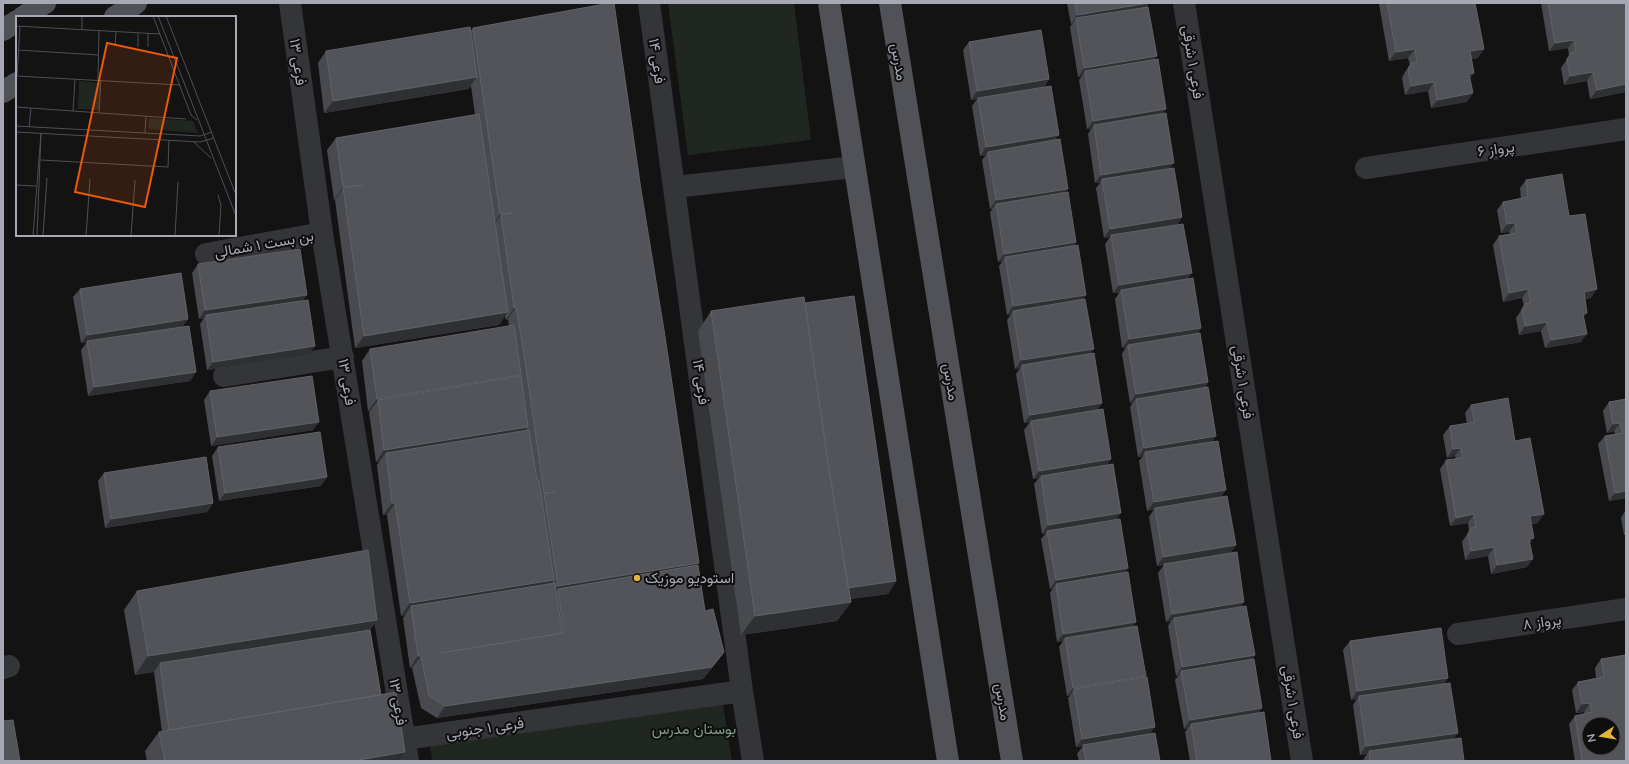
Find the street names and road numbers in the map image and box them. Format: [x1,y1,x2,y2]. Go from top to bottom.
street label: فرعی ۱ شرقی [1177,24,1209,100]
street label: فرعی ۱۳ [285,37,311,87]
street label: فرعی ۱۴ [644,37,670,85]
street label: مدرس [886,42,912,82]
street label: پرواز ۶ [1476,137,1516,161]
street label: بن بست ۱ شمالی [213,225,315,263]
street label: فرعی ۱ شرقی [1227,344,1259,420]
street label: فرعی ۱۳ [333,357,361,407]
street label: فرعی ۱۴ [688,358,714,406]
street label: مدرس [938,362,964,402]
street label: پرواز ۸ [1521,609,1563,635]
street label: فرعی ۱ شرقی [1277,664,1309,740]
street label: فرعی ۱۳ [384,677,412,727]
street label: مدرس [990,682,1016,722]
street label: فرعی ۱ جنوبی [445,713,525,743]

